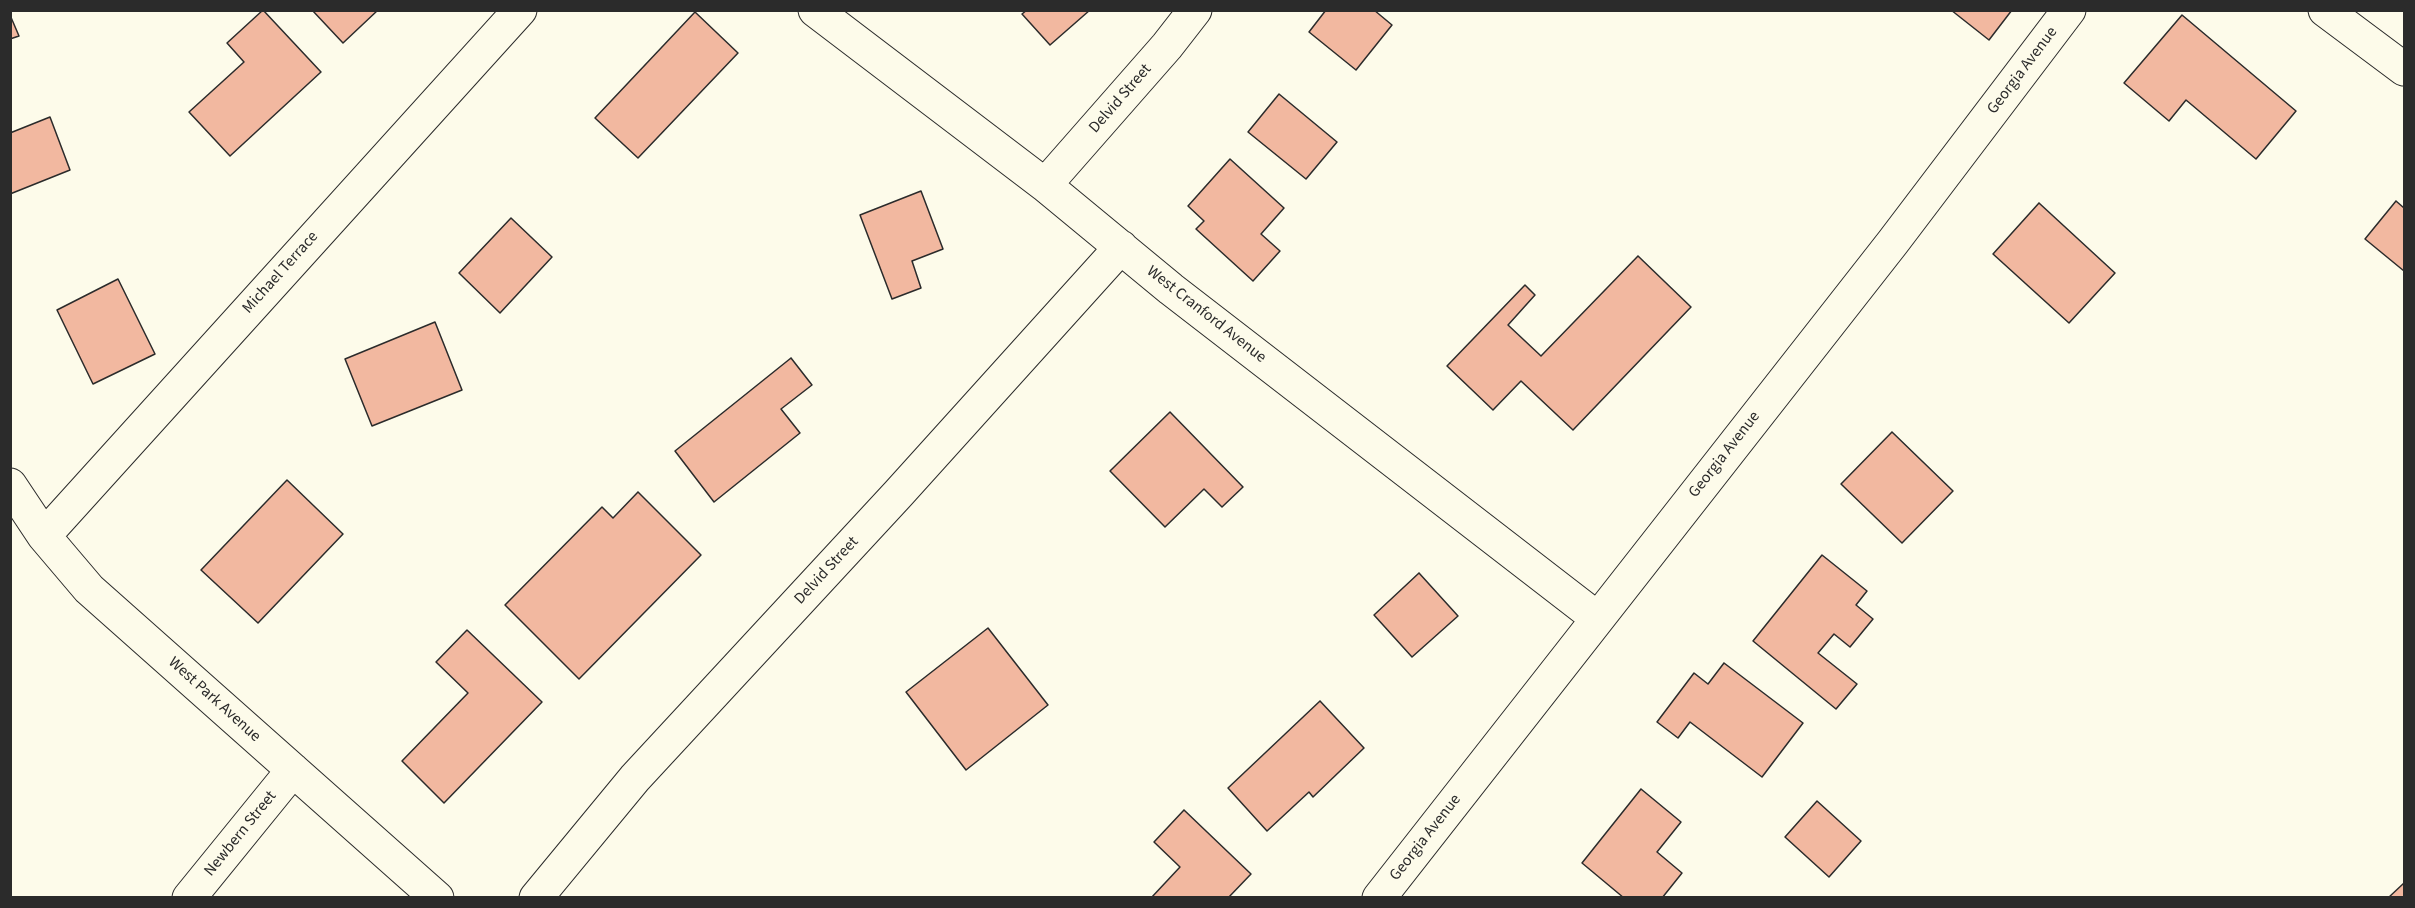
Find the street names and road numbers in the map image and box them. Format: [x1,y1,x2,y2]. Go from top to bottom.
street label: Georgia Avenue [1984,24,2062,118]
street label: Delvid Street [1086,60,1156,138]
street label: Michael Terrace [239,228,323,318]
street label: West Cranford Avenue [1142,262,1270,368]
street label: Georgia Avenue [1685,408,1765,502]
street label: Delvid Street [791,533,863,609]
street label: West Park Avenue [164,653,264,747]
street label: Newbern Street [201,787,281,881]
street label: Georgia Avenue [1386,791,1466,885]

